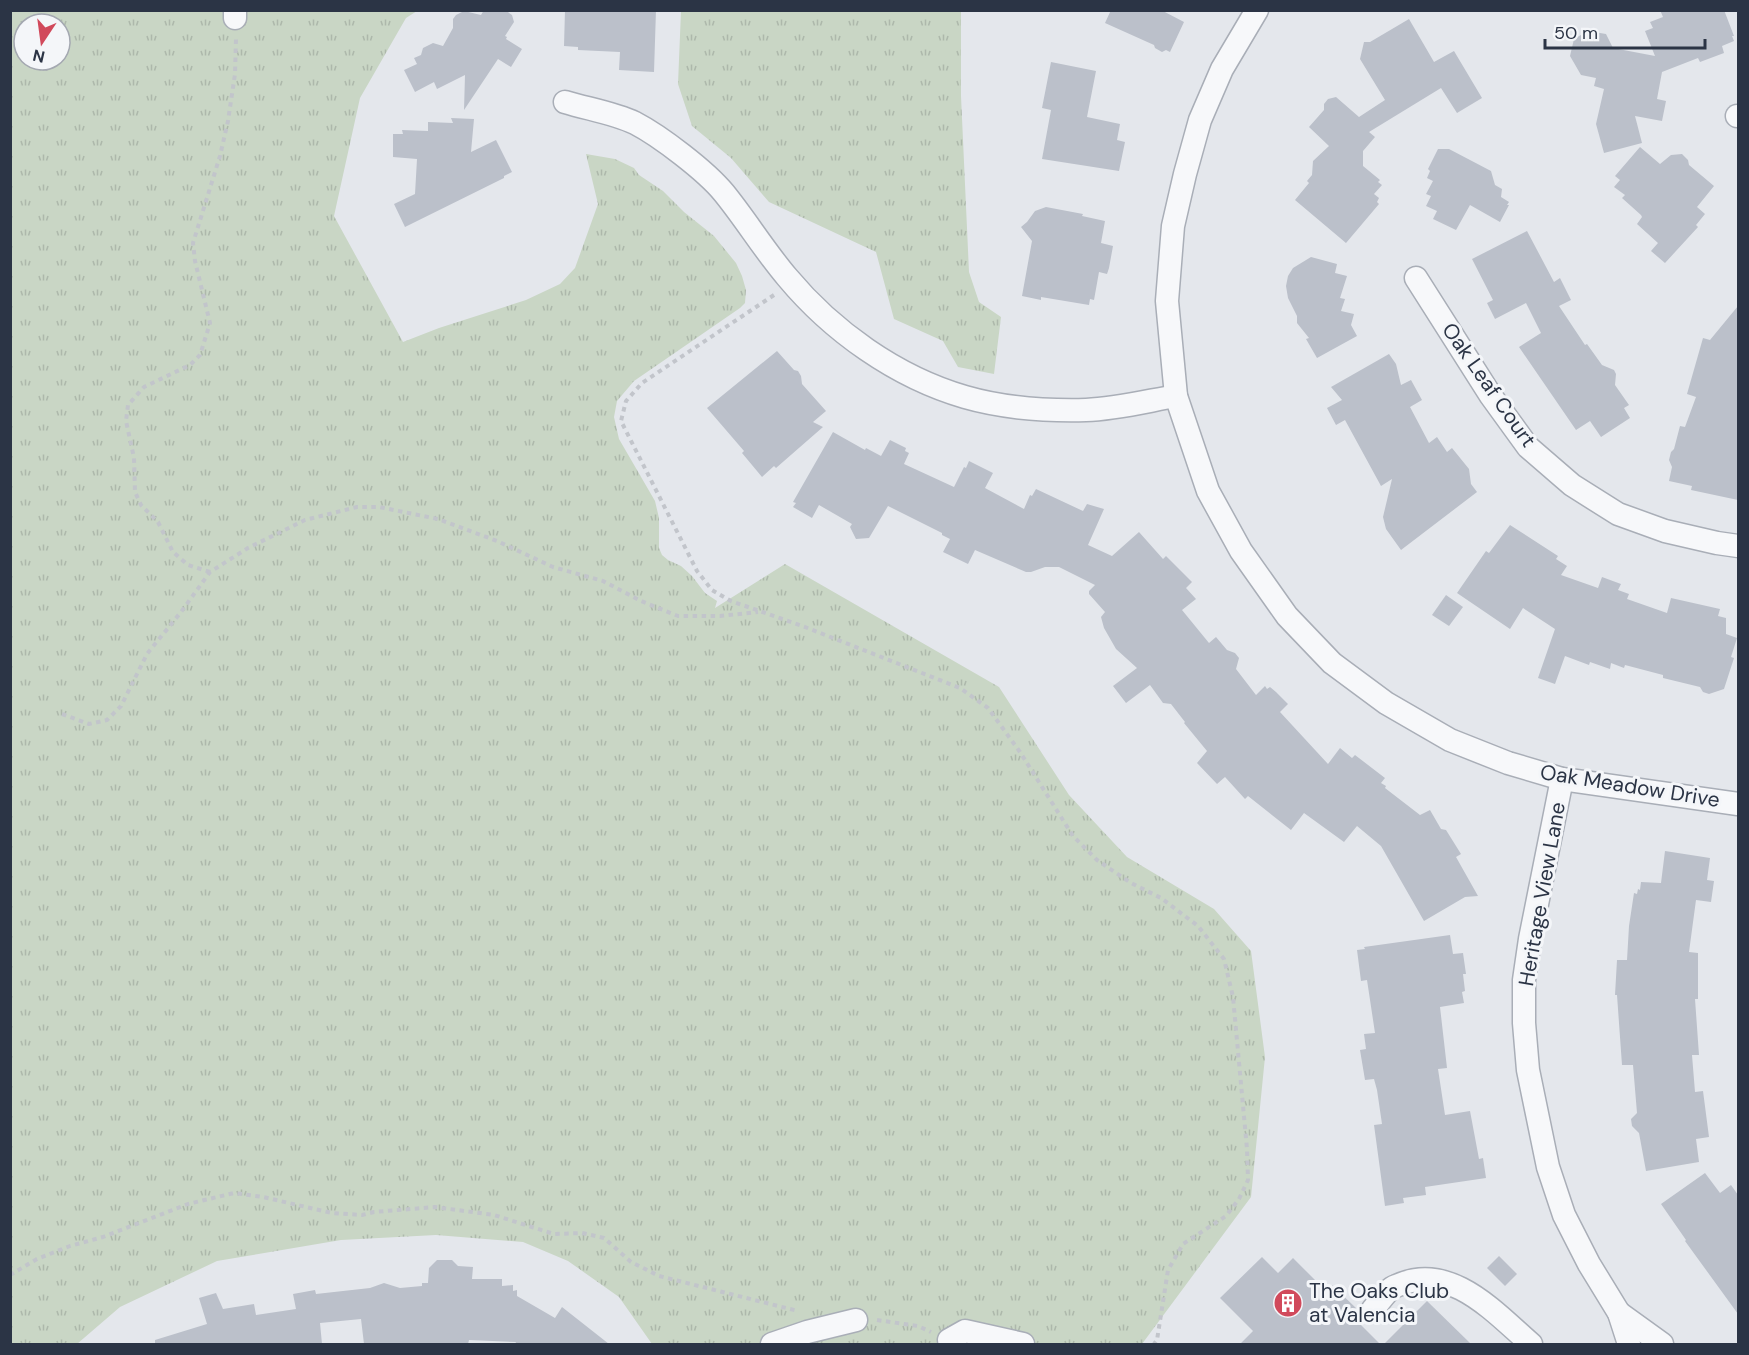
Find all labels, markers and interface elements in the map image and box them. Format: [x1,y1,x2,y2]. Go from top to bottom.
north arrow [12,12,72,72]
scale bar [1545,12,1706,50]
text: 50 m [1554,21,1598,45]
text: N [31,45,47,68]
street label: Oak Leaf Court [1436,317,1542,453]
street label: Oak Meadow Drive [1538,758,1722,814]
street label: Heritage View Lane [1512,800,1572,988]
place label: The Oaks Club at Valencia [1309,1277,1449,1329]
building icon: The Oaks Club at Valencia [1272,1287,1304,1319]

